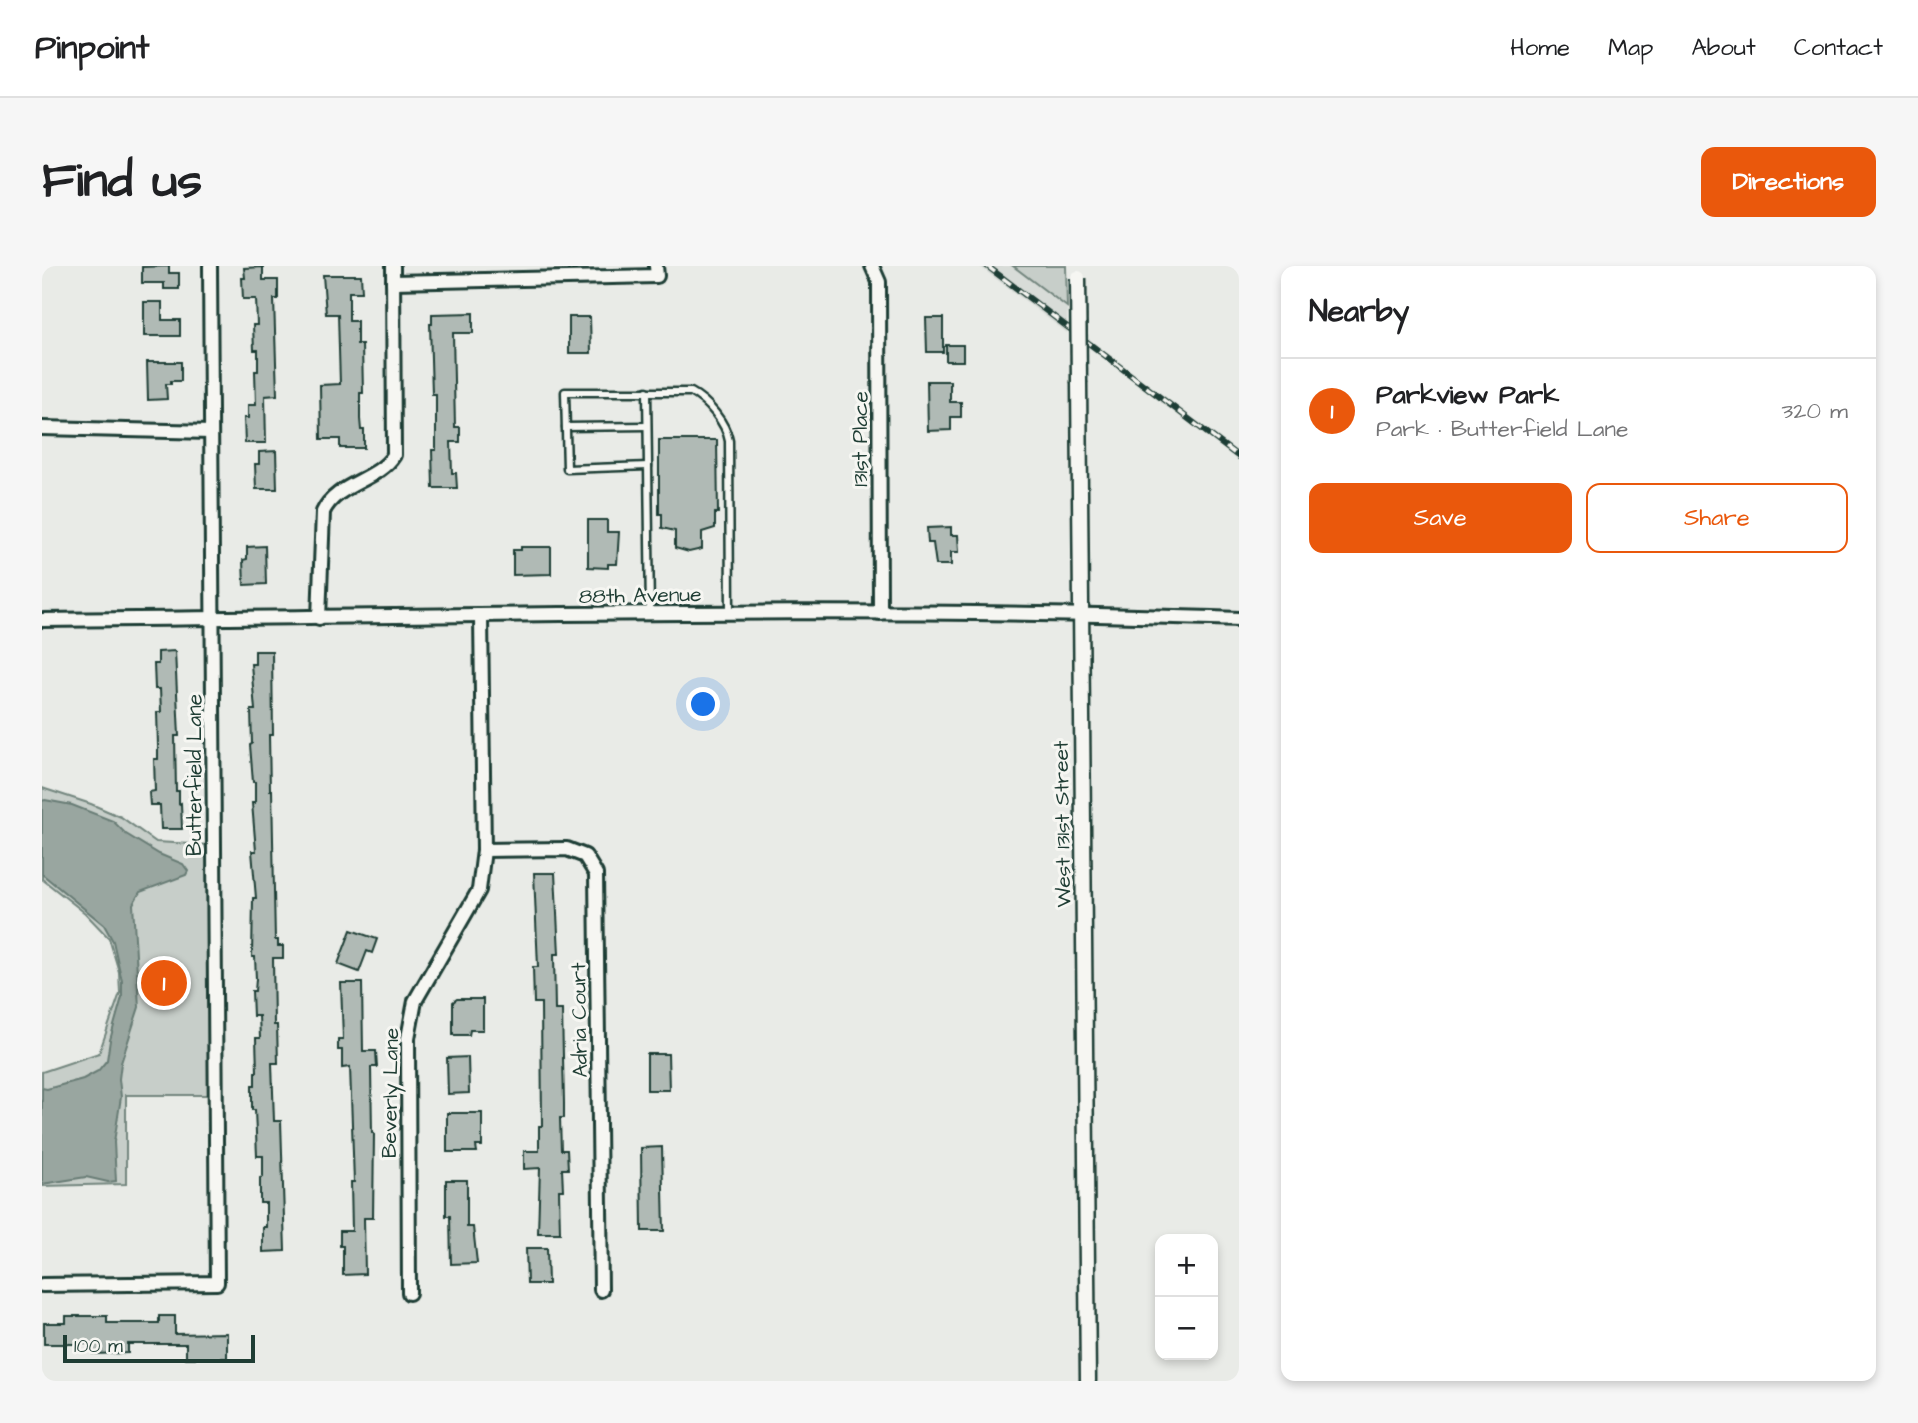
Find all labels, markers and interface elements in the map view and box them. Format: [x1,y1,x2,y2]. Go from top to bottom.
text: Pinpoint [35,25,149,71]
text: Home [1510,31,1570,65]
text: Map [1608,31,1653,65]
text: About [1691,31,1756,65]
text: Contact [1794,31,1883,65]
button: Directions [1701,147,1876,217]
text: Find us [42,148,202,216]
text: Nearby [1309,291,1409,333]
text: Parkview Park [1376,377,1559,413]
street label: 131st Place [846,391,875,487]
text: 1 [1331,395,1333,427]
text: 320 m [1782,395,1848,427]
text: Park · Butterfield Lane [1376,413,1628,445]
button: Save [1309,483,1572,553]
button: Share [1586,483,1848,553]
street label: 88th Avenue [578,580,702,611]
your location [686,687,720,721]
street label: Butterfield Lane [180,694,209,856]
street label: West 131st Street [1047,740,1078,908]
pin: 1 [141,957,187,1009]
street label: Adria Court [564,961,595,1078]
street label: Beverly Lane [375,1028,408,1159]
map controls [1155,1234,1218,1360]
button: + [1155,1234,1218,1297]
button: − [1155,1297,1218,1360]
scale bar [63,1332,256,1364]
text: 100 m [74,1333,123,1360]

